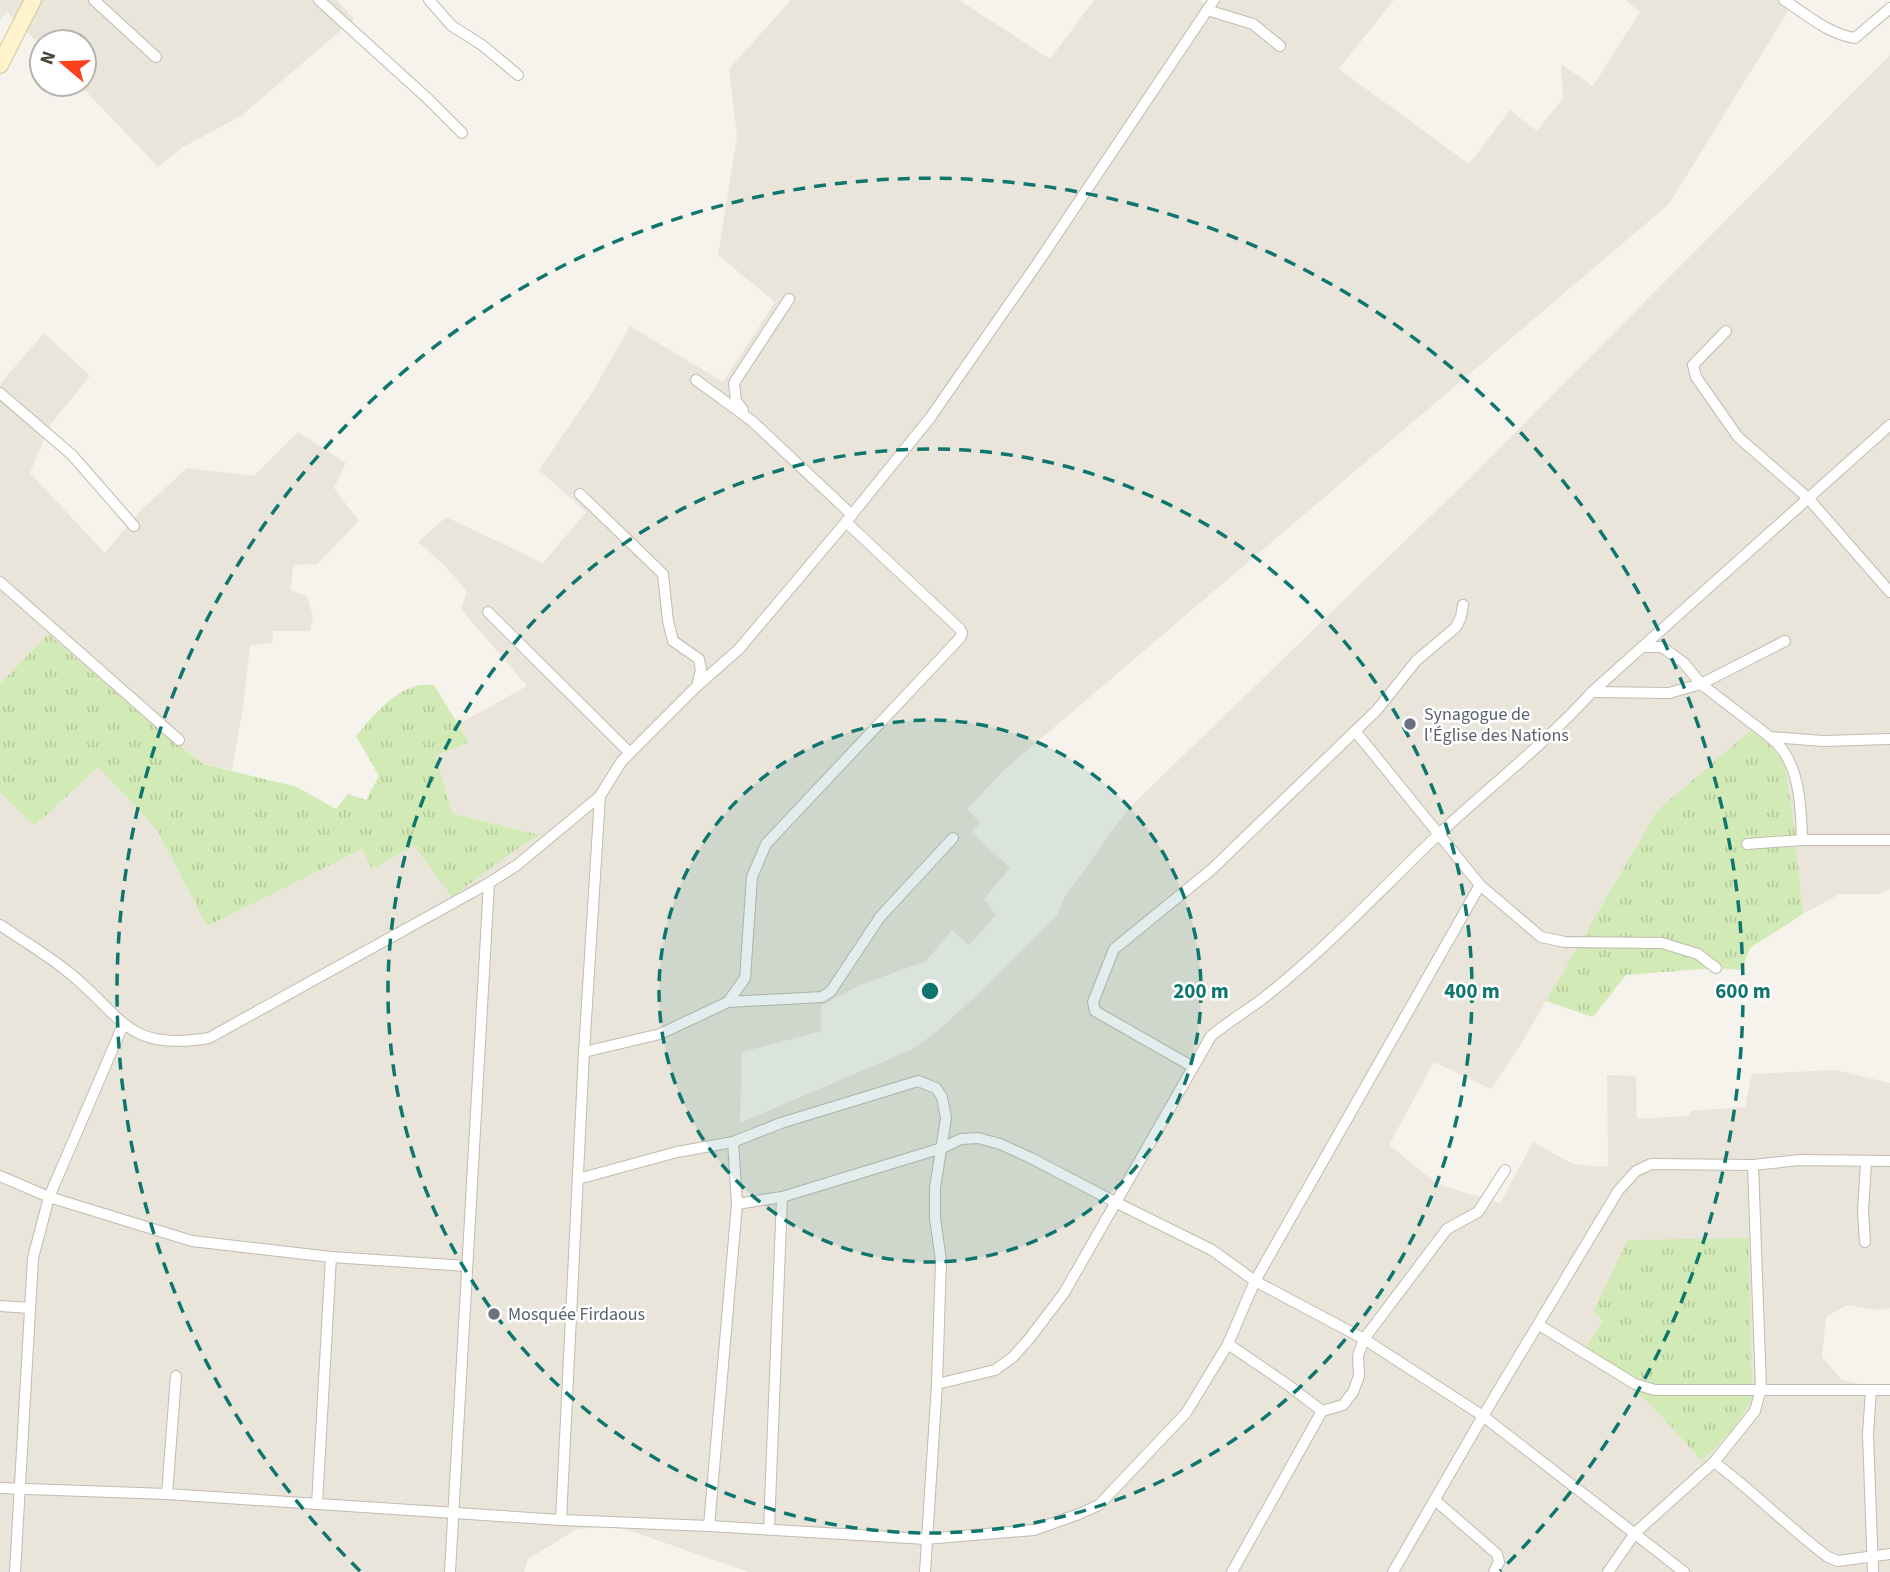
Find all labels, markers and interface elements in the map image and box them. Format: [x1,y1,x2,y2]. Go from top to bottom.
north arrow [28,28,98,98]
text: N [34,48,63,68]
place label: Synagogue de l'Église des Nations [1424,702,1569,748]
marker: Synagogue de l'Église des Nations [1402,716,1418,732]
text: 200 m [1173,976,1229,1006]
text: 400 m [1444,976,1500,1006]
text: 600 m [1715,976,1771,1006]
centre of rings [918,979,942,1003]
place label: Mosquée Firdaous [508,1302,645,1327]
marker: Mosquée Firdaous [486,1306,502,1322]

